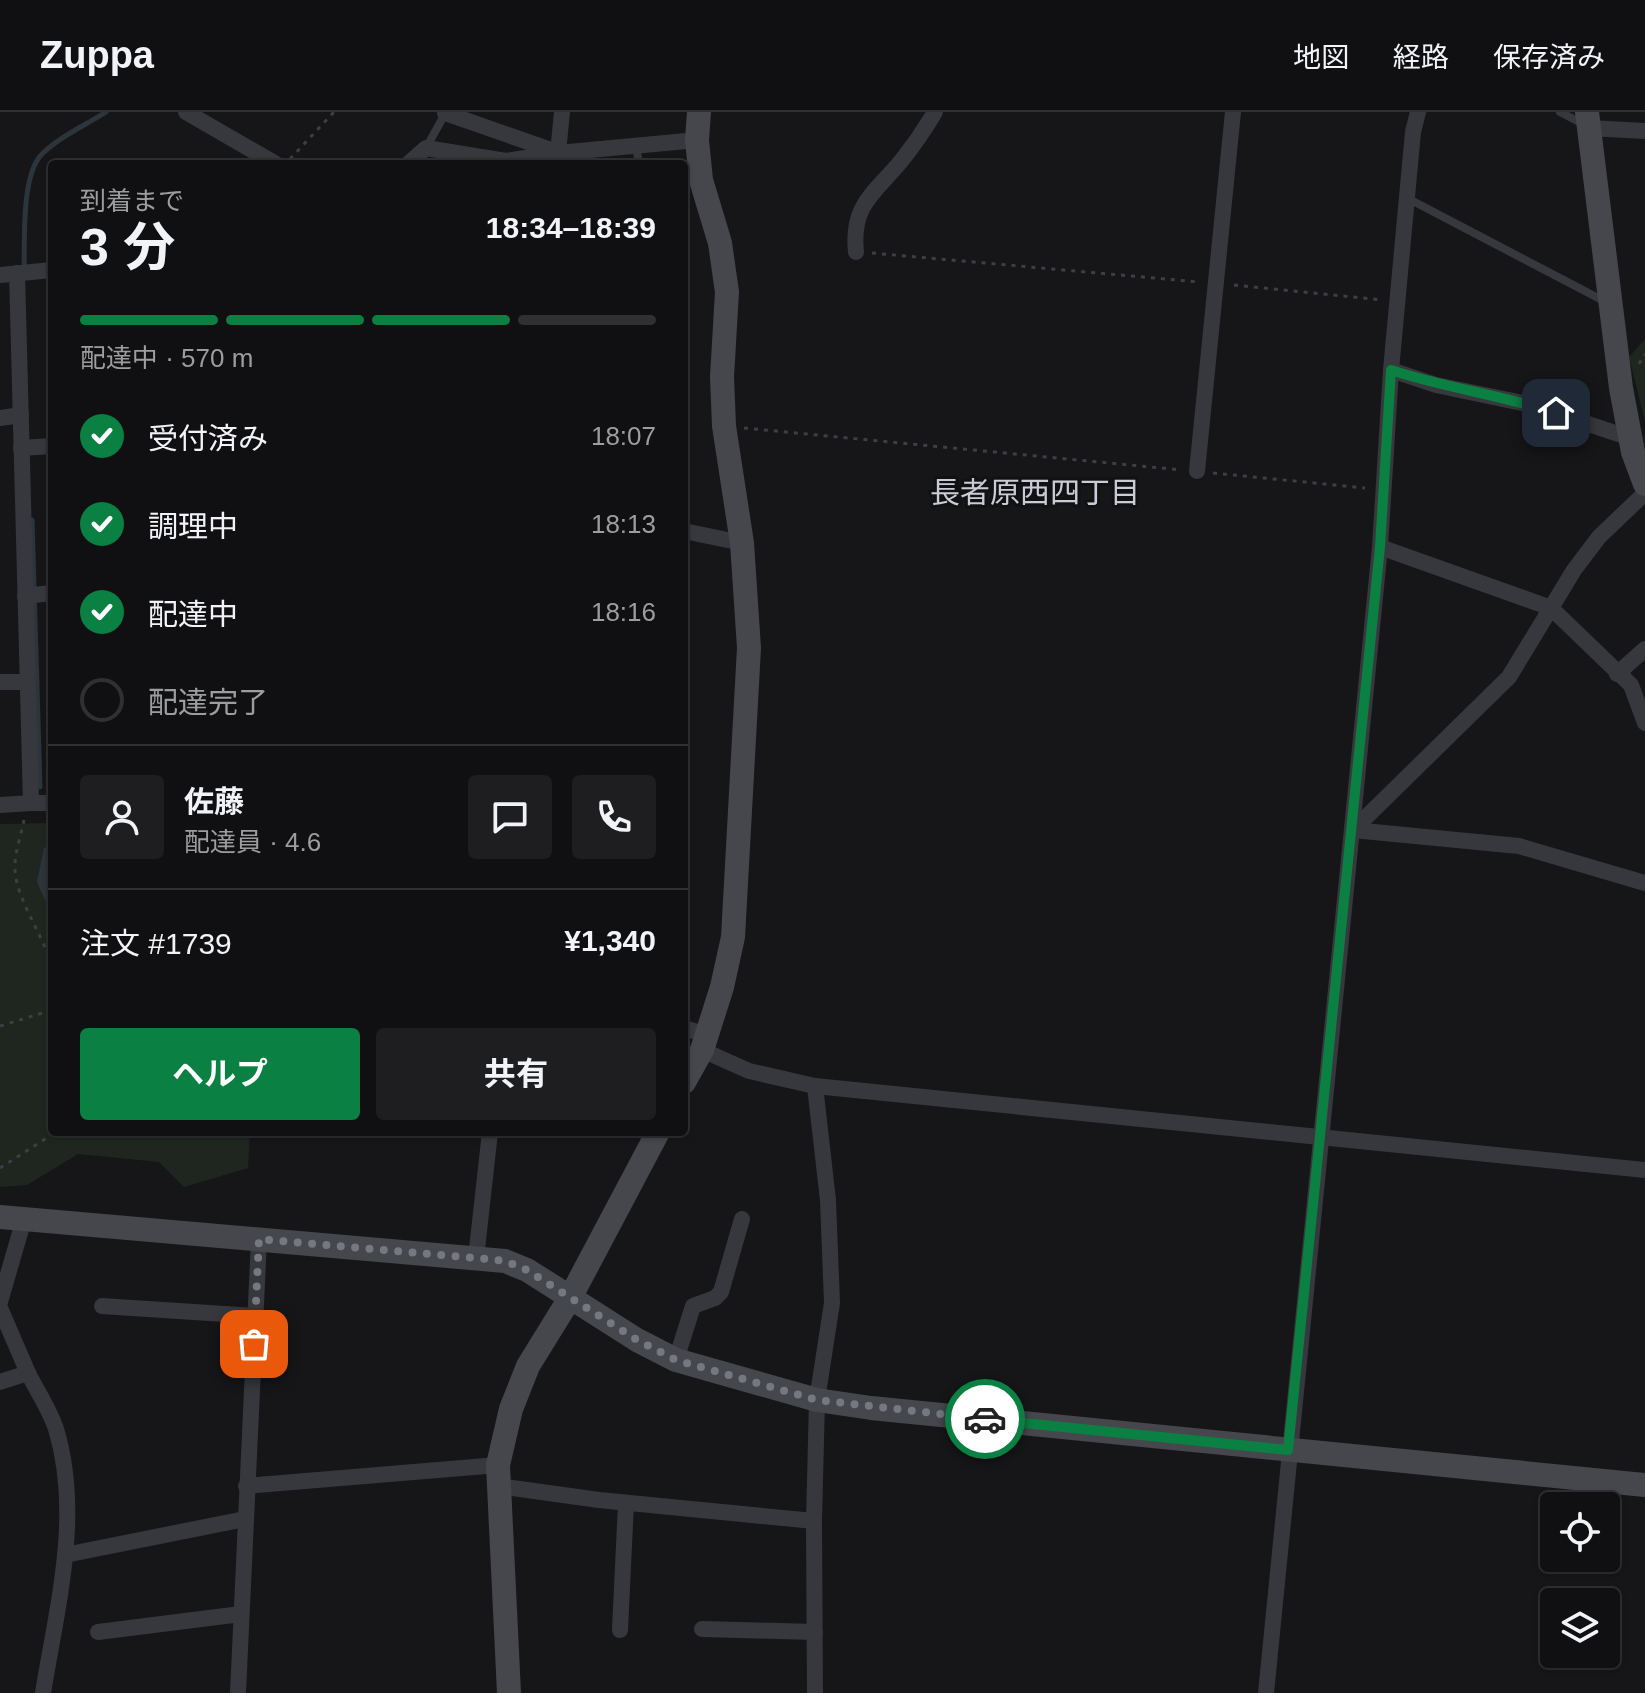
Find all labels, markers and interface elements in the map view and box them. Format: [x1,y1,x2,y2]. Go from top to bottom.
text: Zuppa [40,34,154,76]
text: 地図 [1293,42,1349,73]
text: 経路 [1393,42,1449,73]
text: 保存済み [1493,42,1605,73]
text: 到着まで [80,186,184,216]
text: 18:34–18:39 [486,211,656,244]
text: 3 分 [80,218,175,276]
text: 配達中 · 570 m [80,343,253,373]
pin [1522,379,1590,447]
icon: home [1534,391,1578,435]
icon: check [80,414,124,458]
text: 18:07 [591,421,656,451]
text: 受付済み [148,422,268,455]
district label: 長者原西四丁目 [930,476,1140,509]
icon: check [80,502,124,546]
text: 18:13 [591,509,656,539]
text: 調理中 [148,510,238,543]
icon: check [80,590,124,634]
text: 18:16 [591,597,656,627]
text: 配達中 [148,598,238,631]
text: 配達完了 [148,686,268,719]
button: person [80,775,164,859]
button: chat [468,775,552,859]
button: phone [572,775,656,859]
text: 佐藤 [184,785,244,818]
text: 配達員 · 4.6 [184,827,321,857]
text: ¥1,340 [564,924,656,957]
text: 注文 #1739 [80,927,232,960]
button: ヘルプ [80,1028,360,1120]
button: 共有 [376,1028,656,1120]
pin [220,1310,288,1378]
icon: bag [232,1322,276,1366]
courier [945,1379,1025,1459]
icon: car [963,1397,1007,1441]
map controls [1540,1492,1620,1668]
button: locate [1540,1492,1620,1572]
button: layers [1540,1588,1620,1668]

